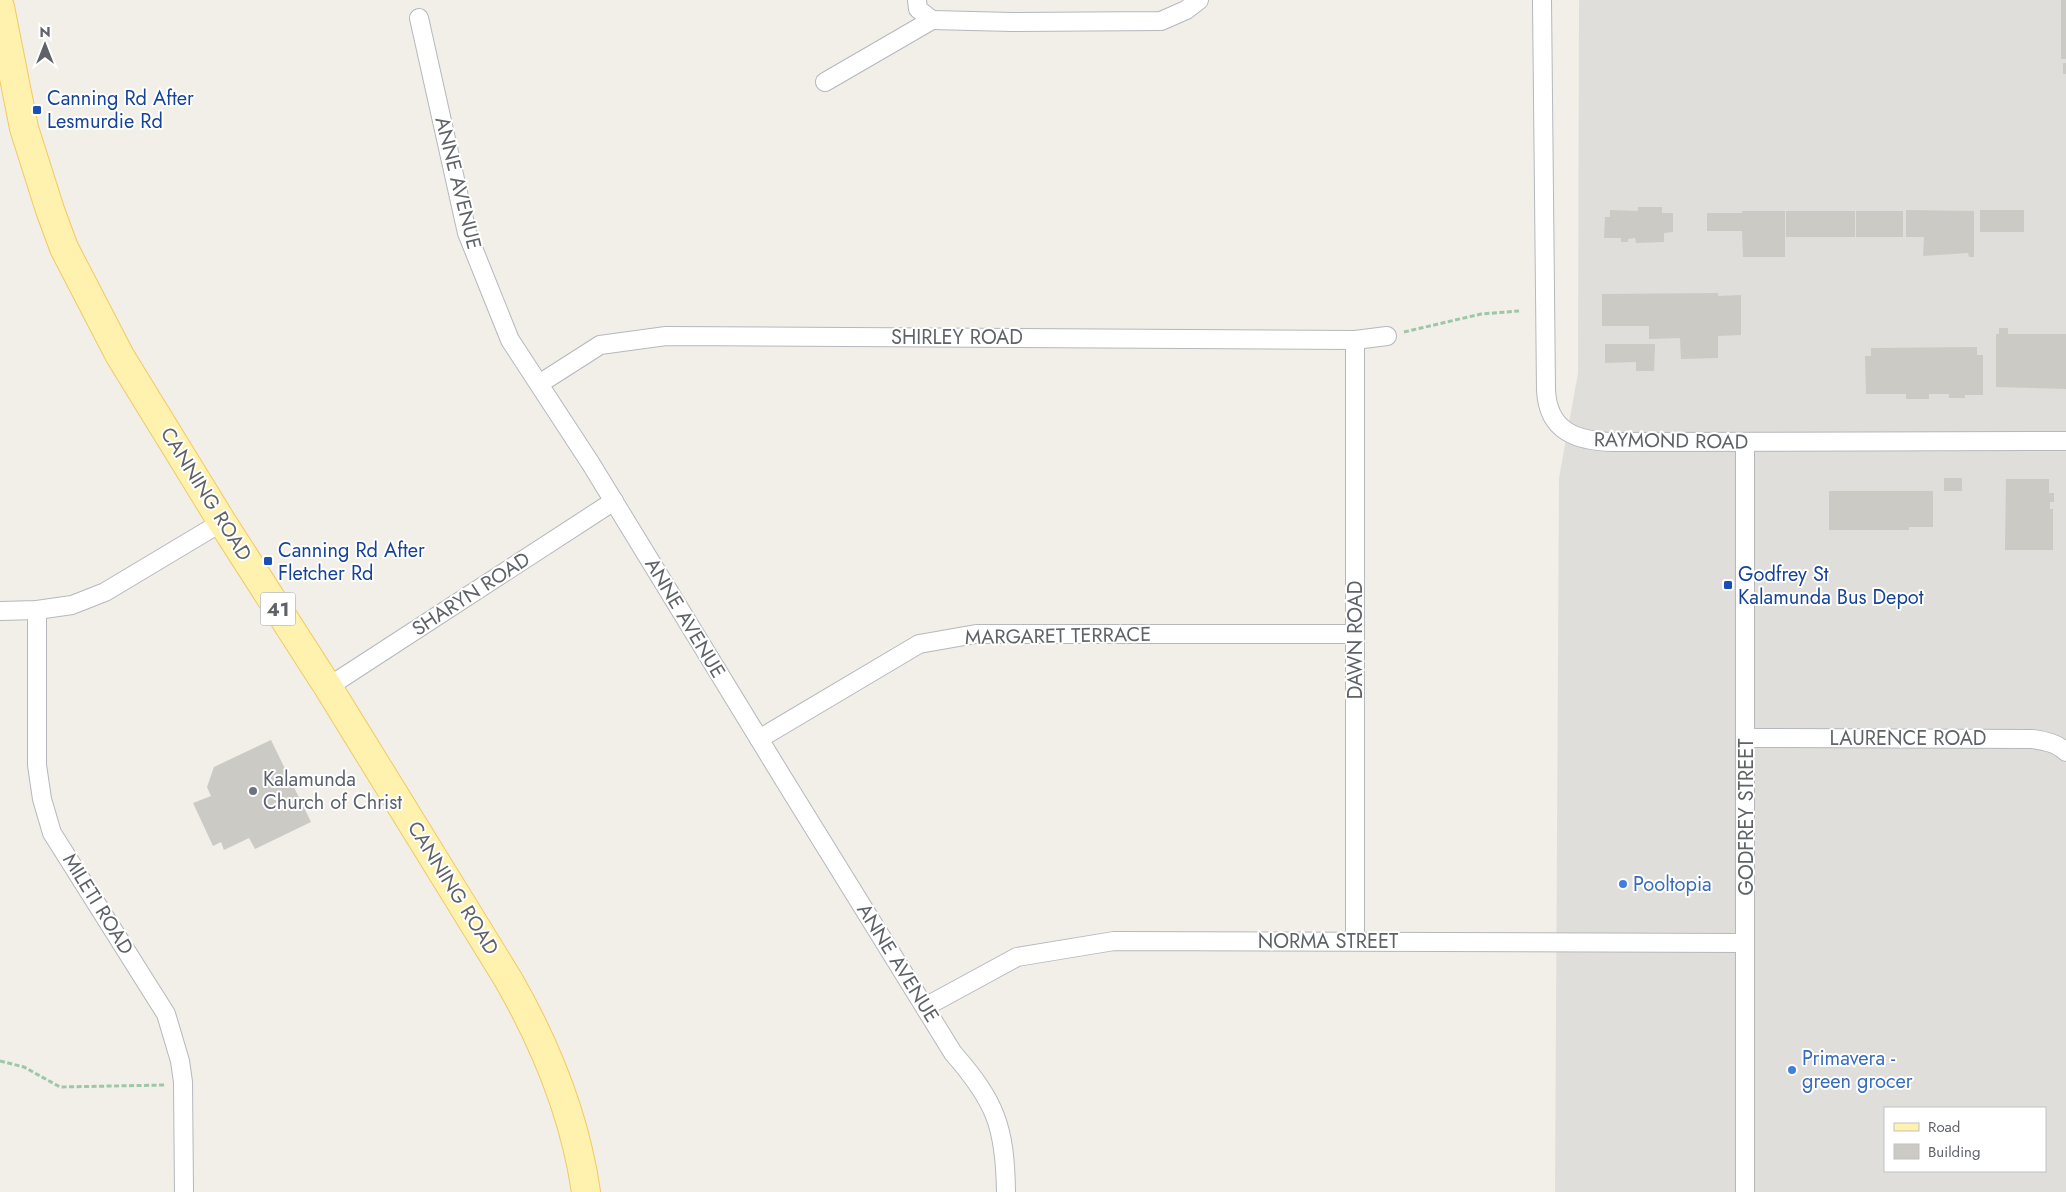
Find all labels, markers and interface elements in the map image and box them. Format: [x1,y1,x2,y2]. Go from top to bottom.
north arrow [20,20,70,70]
text: N [39,22,51,42]
place label: Canning Rd After Lesmurdie Rd [47,84,194,136]
marker: Canning Rd After Lesmurdie Rd [31,104,43,116]
street label: ANNE AVENUE [428,114,488,252]
street label: SHIRLEY ROAD [891,323,1023,352]
street label: CANNING ROAD [153,422,259,566]
street label: RAYMOND ROAD [1593,425,1749,457]
place label: Canning Rd After Fletcher Rd [278,536,425,588]
street label: SHARYN ROAD [406,545,536,643]
street label: ANNE AVENUE [638,552,732,684]
marker: Canning Rd After Fletcher Rd [262,555,274,567]
place label: Godfrey St Kalamunda Bus Depot [1738,560,1924,612]
marker: Godfrey St Kalamunda Bus Depot [1722,579,1734,591]
street label: DAWN ROAD [1341,581,1370,699]
road number: 41 [260,592,296,626]
street label: MARGARET TERRACE [965,620,1151,652]
street label: LAURENCE ROAD [1830,724,1986,753]
street label: GODFREY STREET [1732,738,1761,896]
place label: Kalamunda Church of Christ [263,765,402,817]
marker: Kalamunda Church of Christ [247,785,259,797]
street label: CANNING ROAD [400,816,506,960]
street label: MILETI ROAD [55,848,141,960]
place label: Pooltopia [1633,870,1712,899]
marker: Pooltopia [1617,878,1629,890]
street label: ANNE AVENUE [850,898,946,1028]
street label: NORMA STREET [1258,927,1399,956]
place label: Primavera - green grocer [1802,1044,1913,1096]
marker: Primavera - green grocer [1786,1064,1798,1076]
legend [1884,1107,2046,1172]
text: Road [1928,1116,1960,1138]
text: Building [1928,1141,1980,1163]

